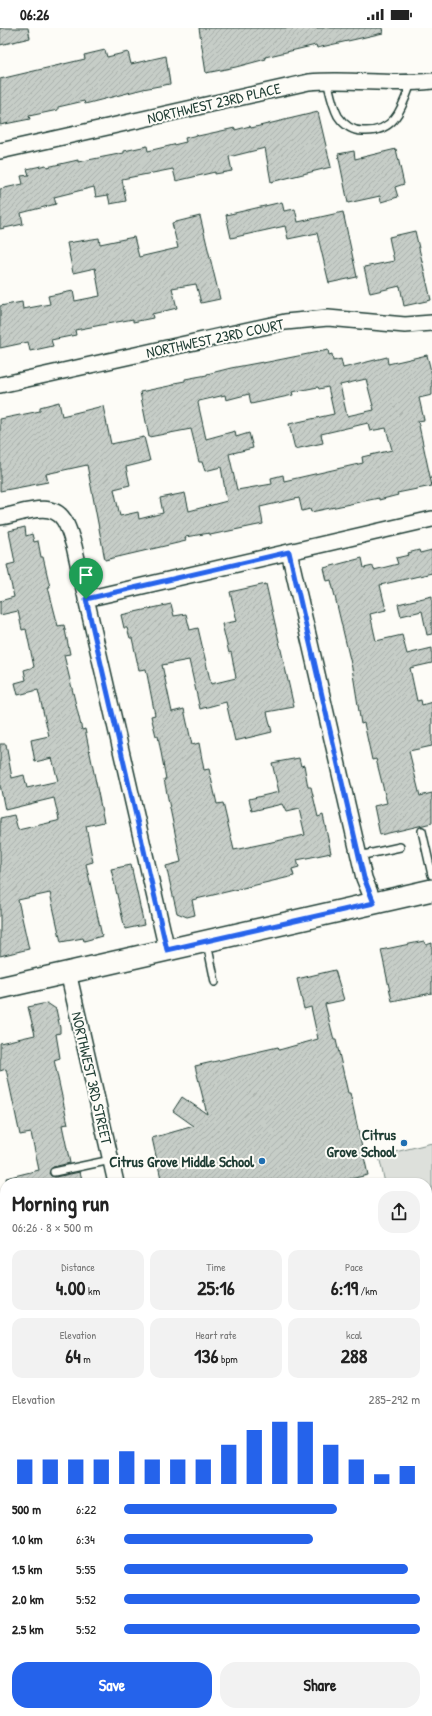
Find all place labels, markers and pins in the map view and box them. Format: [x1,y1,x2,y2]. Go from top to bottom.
pin [69,558,103,599]
place label: Citrus Grove School [326,1124,397,1162]
marker: Citrus Grove School [399,1138,409,1148]
place label: Citrus Grove Middle School [109,1151,255,1172]
marker: Citrus Grove Middle School [257,1156,267,1166]

